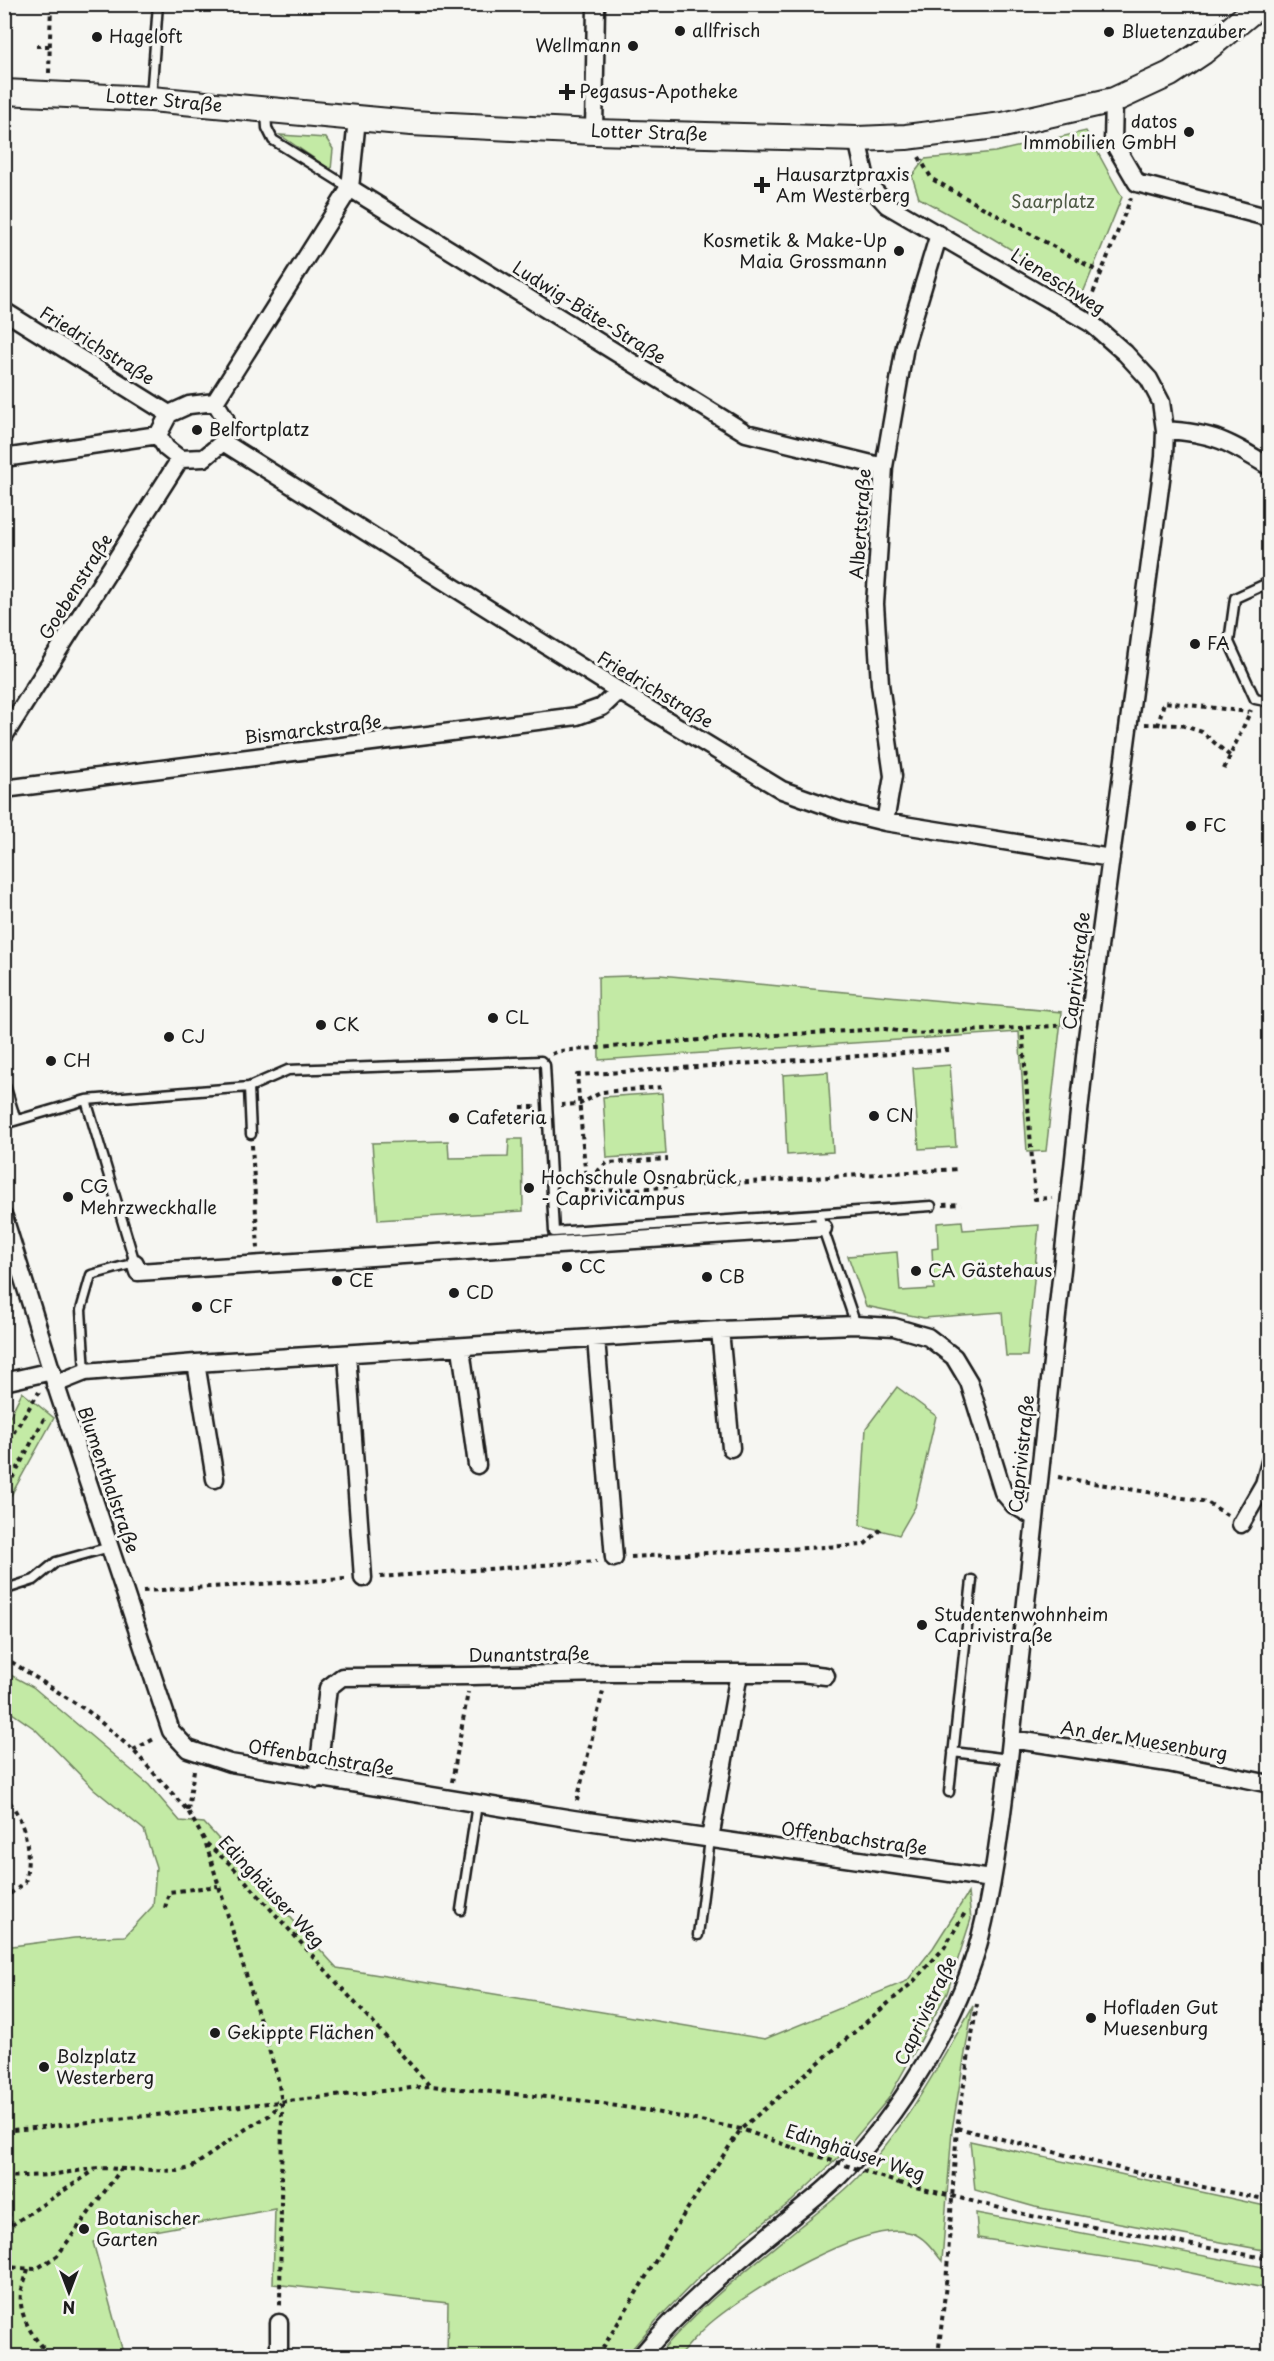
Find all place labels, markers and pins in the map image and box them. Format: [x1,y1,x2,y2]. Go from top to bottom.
place label: allfrisch [692,16,761,43]
place label: Bluetenzauber [1121,17,1246,44]
place label: Hageloft [109,22,183,49]
marker: allfrisch [673,24,687,38]
marker: Bluetenzauber [1102,25,1116,39]
marker: Hageloft [90,30,104,44]
place label: Wellmann [535,31,621,58]
marker: Wellmann [626,39,640,53]
place label: Pegasus-Apotheke [579,77,738,104]
marker: Pegasus-Apotheke [560,85,574,99]
place label: datos Immobilien GmbH [1023,107,1177,155]
marker: datos Immobilien GmbH [1182,125,1196,139]
place label: Hausarztpraxis Am Westerberg [776,160,910,208]
marker: Hausarztpraxis Am Westerberg [753,176,771,194]
place label: Kosmetik & Make-Up Maia Grossmann [703,226,887,274]
marker: Kosmetik & Make-Up Maia Grossmann [892,244,906,258]
place label: Belfortplatz [209,415,309,442]
marker: Belfortplatz [190,423,204,437]
place label: FA [1207,629,1230,656]
marker: FA [1188,637,1202,651]
place label: FC [1203,811,1227,838]
marker: FC [1184,819,1198,833]
place label: CL [505,1003,529,1030]
place label: CK [333,1010,360,1037]
marker: CL [486,1011,500,1025]
marker: CK [314,1018,328,1032]
place label: CJ [181,1022,206,1049]
marker: CJ [162,1030,176,1044]
place label: CH [63,1046,91,1073]
marker: CH [44,1054,58,1068]
place label: CN [886,1101,914,1128]
place label: Cafeteria [466,1103,547,1130]
marker: CN [867,1109,881,1123]
marker: Cafeteria [447,1111,461,1125]
place label: Hochschule Osnabrück - Caprivicampus [541,1163,737,1211]
place label: CG Mehrzweckhalle [80,1172,217,1220]
marker: Hochschule Osnabrück - Caprivicampus [522,1181,536,1195]
marker: CG Mehrzweckhalle [61,1190,75,1204]
place label: CC [579,1252,606,1279]
place label: CA Gästehaus [928,1256,1053,1283]
marker: CC [560,1260,574,1274]
place label: CB [719,1262,745,1289]
marker: CA Gästehaus [909,1264,923,1278]
place label: CE [349,1266,374,1293]
marker: CB [700,1270,714,1284]
marker: CE [330,1274,344,1288]
place label: CD [466,1278,494,1305]
marker: CD [447,1286,461,1300]
place label: CF [209,1292,233,1319]
marker: CF [190,1300,204,1314]
place label: Studentenwohnheim Caprivistraße [934,1600,1108,1648]
marker: Studentenwohnheim Caprivistraße [915,1618,929,1632]
place label: Hofladen Gut Muesenburg [1103,1993,1218,2041]
marker: Hofladen Gut Muesenburg [1084,2011,1098,2025]
place label: Gekippte Flächen [227,2018,374,2045]
marker: Gekippte Flächen [208,2026,222,2040]
place label: Bolzplatz Westerberg [56,2042,154,2090]
marker: Bolzplatz Westerberg [37,2060,51,2074]
place label: Botanischer Garten [96,2204,201,2252]
marker: Botanischer Garten [77,2222,91,2236]

